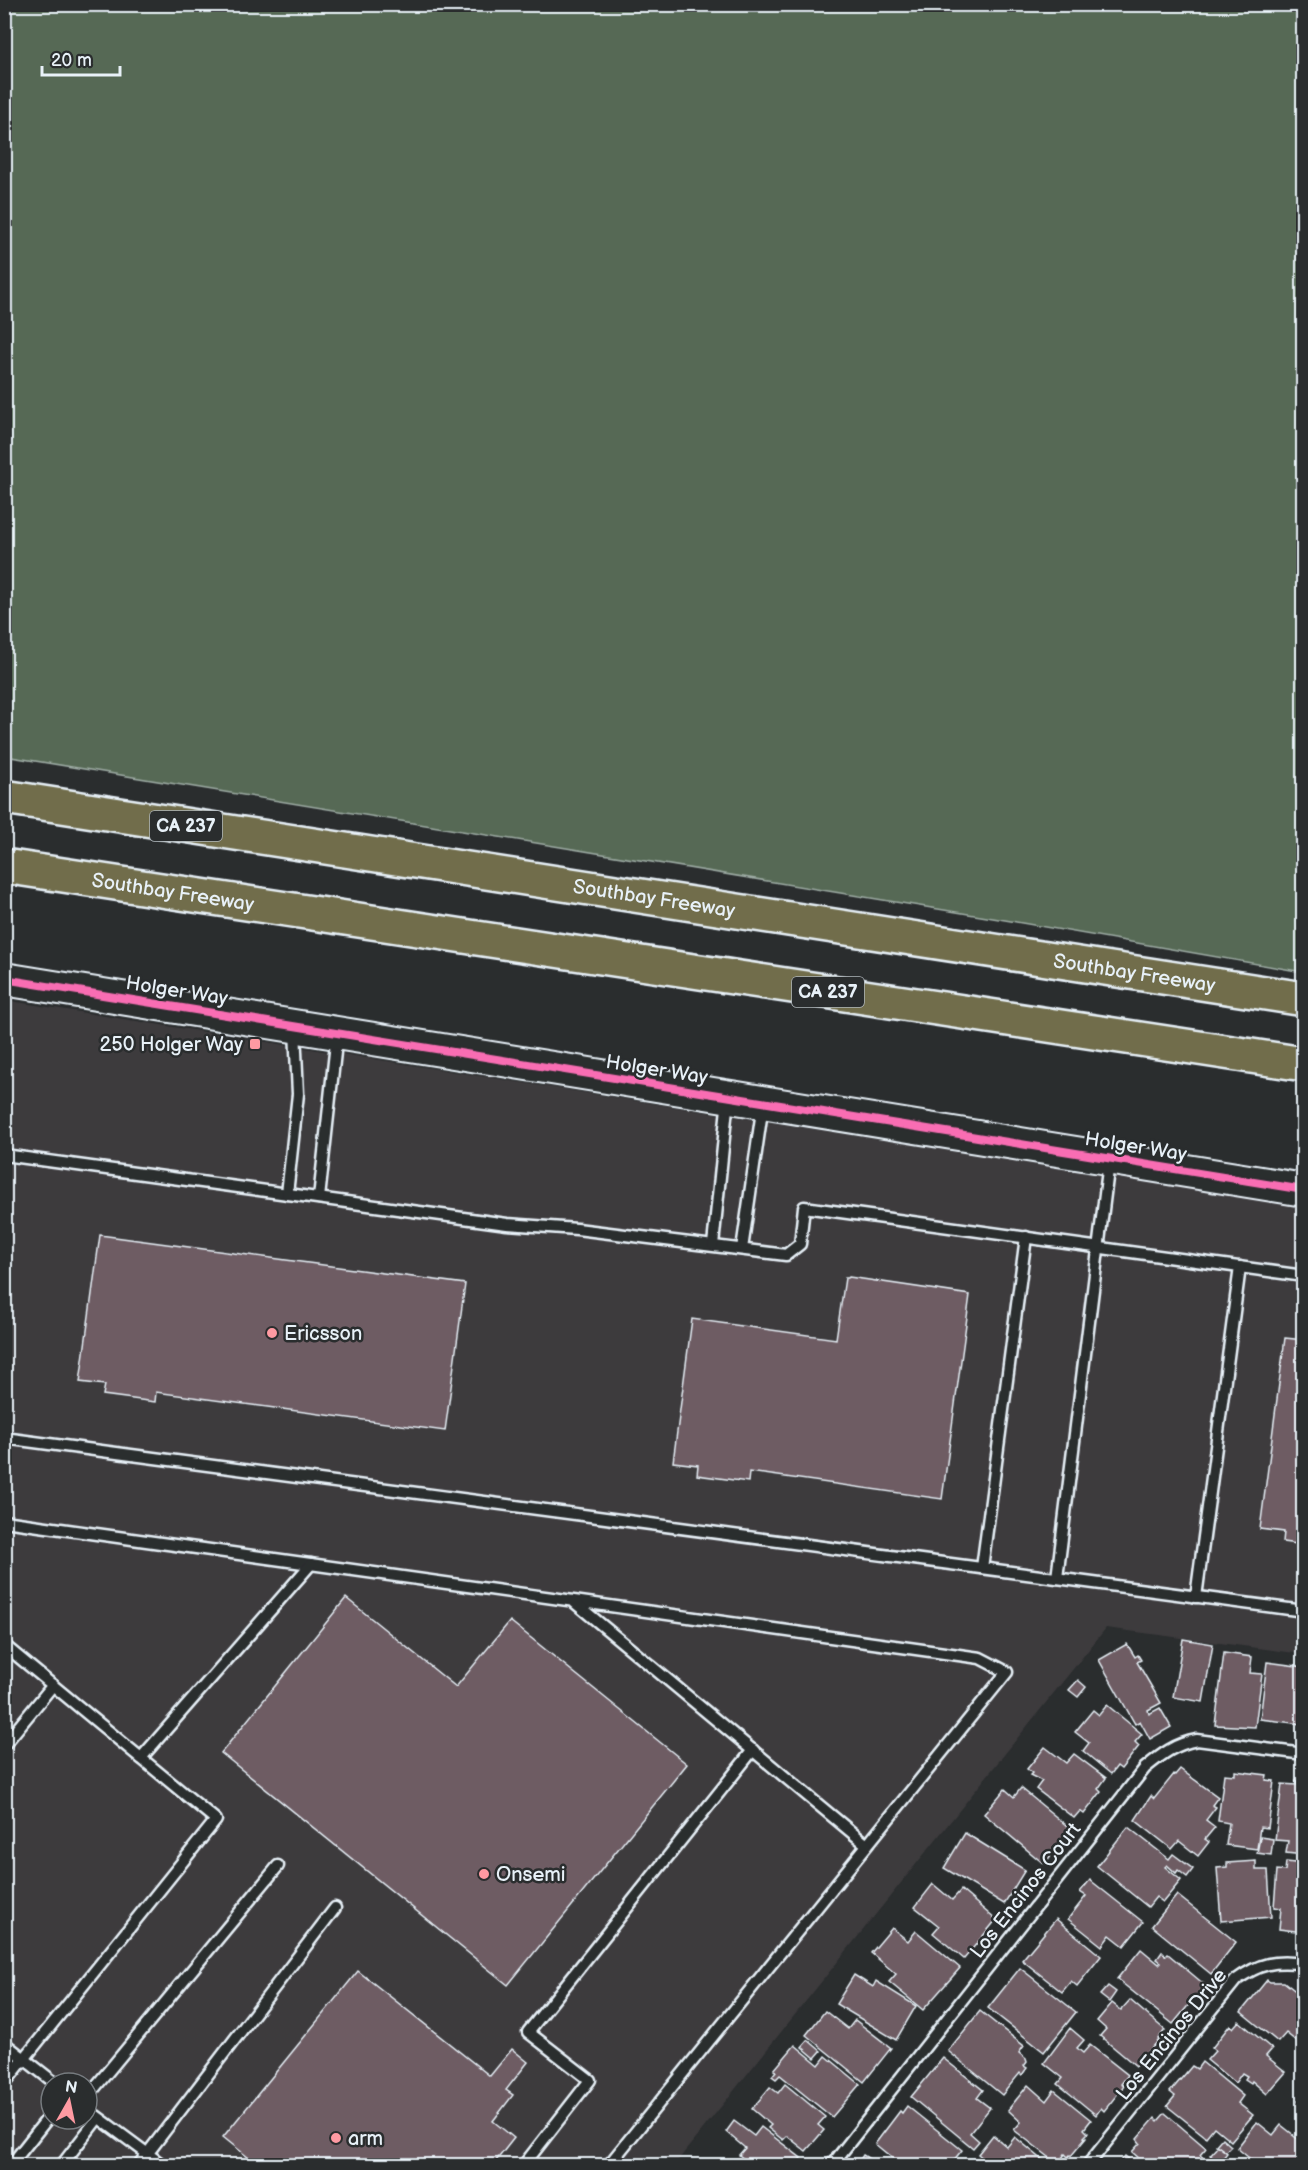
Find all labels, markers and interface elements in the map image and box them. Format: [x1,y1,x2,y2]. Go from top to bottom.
scale bar [42,39,120,77]
text: 20 m [51,50,92,71]
road number: CA 237 [150,811,222,841]
street label: Southbay Freeway [90,869,256,917]
street label: Southbay Freeway [571,875,737,923]
street label: Southbay Freeway [1052,949,1217,998]
street label: Holger Way [124,971,230,1011]
road number: CA 237 [792,977,864,1007]
place label: 250 Holger Way [100,1033,243,1057]
marker: 250 Holger Way [248,1037,262,1051]
street label: Holger Way [604,1050,710,1090]
street label: Holger Way [1083,1127,1189,1167]
place label: Ericsson [284,1322,362,1346]
marker: Ericsson [265,1326,279,1340]
street label: Los Encinos Court [965,1818,1086,1963]
place label: Onsemi [496,1863,566,1887]
marker: Onsemi [477,1867,491,1881]
street label: Los Encinos Drive [1111,1964,1232,2105]
north arrow [39,2071,99,2131]
text: N [64,2077,79,2098]
place label: arm [348,2127,383,2151]
marker: arm [329,2131,343,2145]

